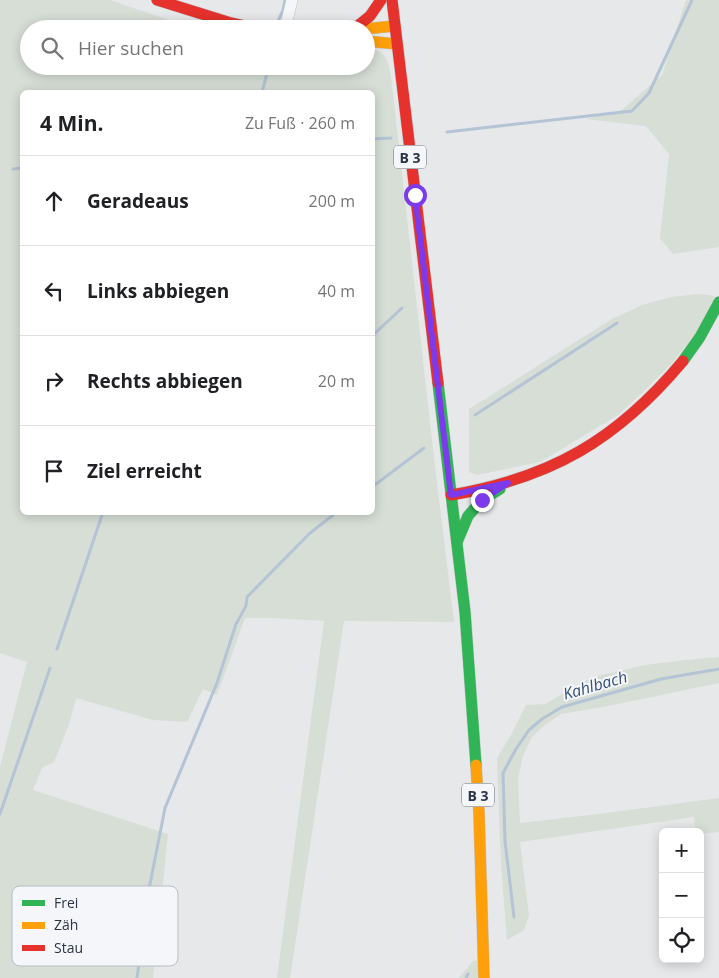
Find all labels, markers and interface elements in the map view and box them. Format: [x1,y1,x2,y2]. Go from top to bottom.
search box [20,20,375,75]
icon: search [38,34,66,62]
text: Hier suchen [78,35,184,61]
text: 4 Min. [40,109,103,137]
text: Zu Fuß · 260 m [245,112,355,134]
road number: B 3 [394,146,426,168]
route start [404,184,427,207]
icon: ahead [40,187,68,215]
text: Geradeaus [87,188,189,214]
text: 200 m [309,190,355,212]
icon: left [40,277,68,305]
text: Links abbiegen [87,278,229,304]
text: 40 m [318,280,355,302]
icon: right [40,367,68,395]
text: Rechts abbiegen [87,368,243,394]
text: 20 m [318,370,355,392]
icon: arrive [40,457,68,485]
text: Ziel erreicht [87,458,202,484]
route end [471,489,494,512]
water label: Kahlbach [560,665,630,705]
road number: B 3 [462,784,494,806]
map controls [659,828,704,963]
button: + [659,828,704,873]
button: − [659,873,704,918]
legend [12,886,178,966]
text: Frei [54,893,78,912]
text: Zäh [54,915,78,934]
button: locate [659,918,704,963]
text: Stau [54,938,83,957]

